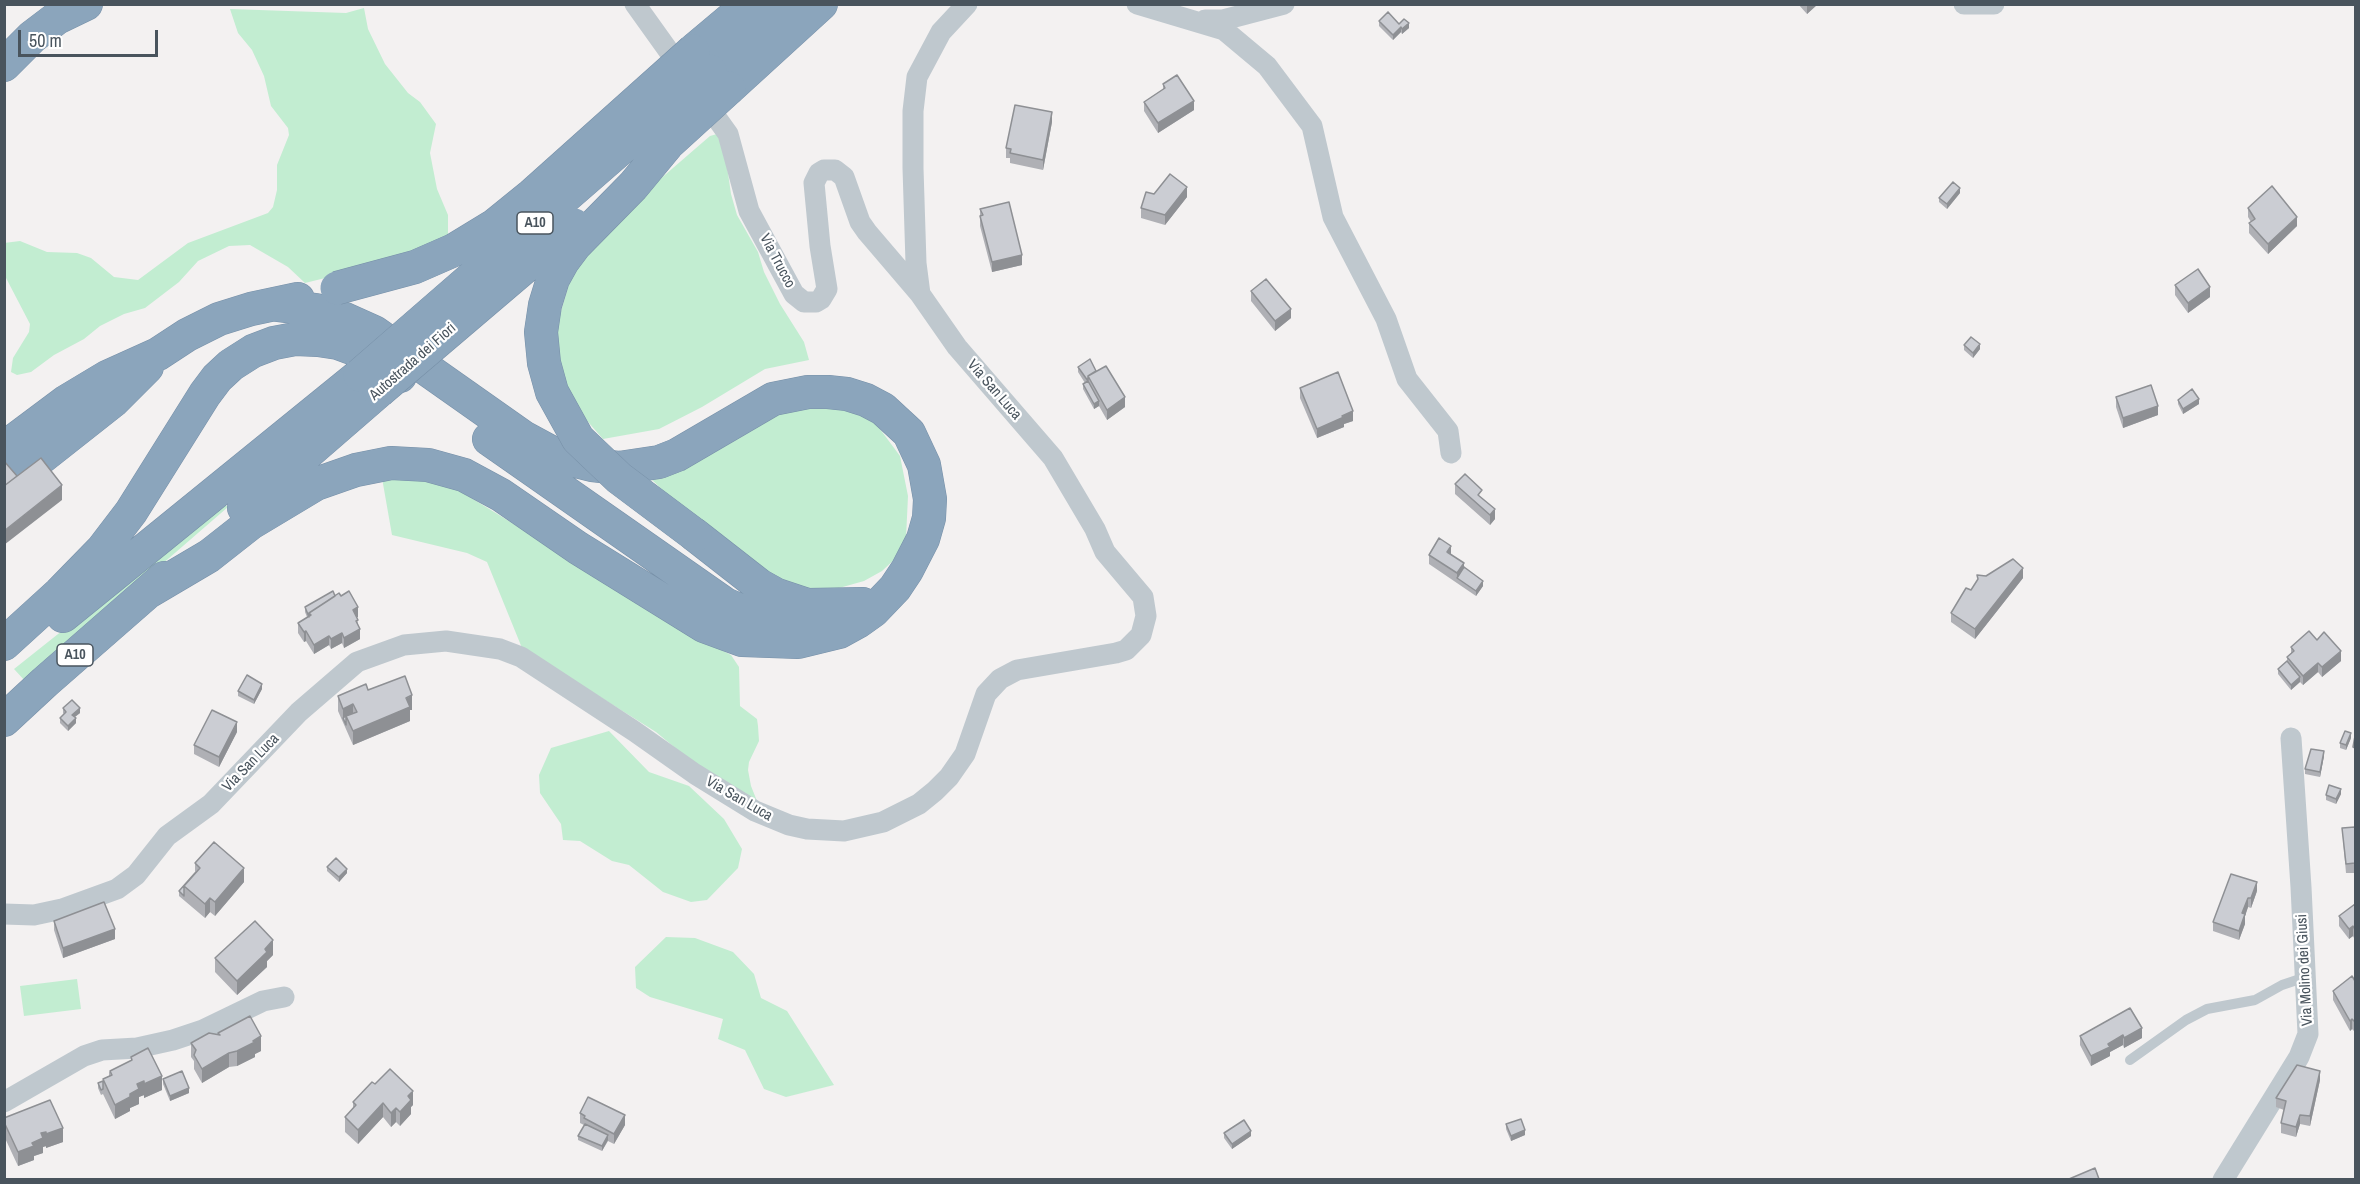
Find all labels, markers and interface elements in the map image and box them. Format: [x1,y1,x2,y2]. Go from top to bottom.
scale bar [21,18,160,56]
text: 50 m [29,28,62,53]
road number: A10 [517,212,553,234]
street label: Via Trucco [755,231,799,291]
street label: Autostrada dei Fiori [366,320,460,404]
street label: Via San Luca [963,356,1025,424]
road number: A10 [57,644,93,666]
street label: Via San Luca [219,730,283,796]
street label: Via San Luca [703,773,775,825]
street label: Via Molino dei Giusi [2293,914,2317,1026]

